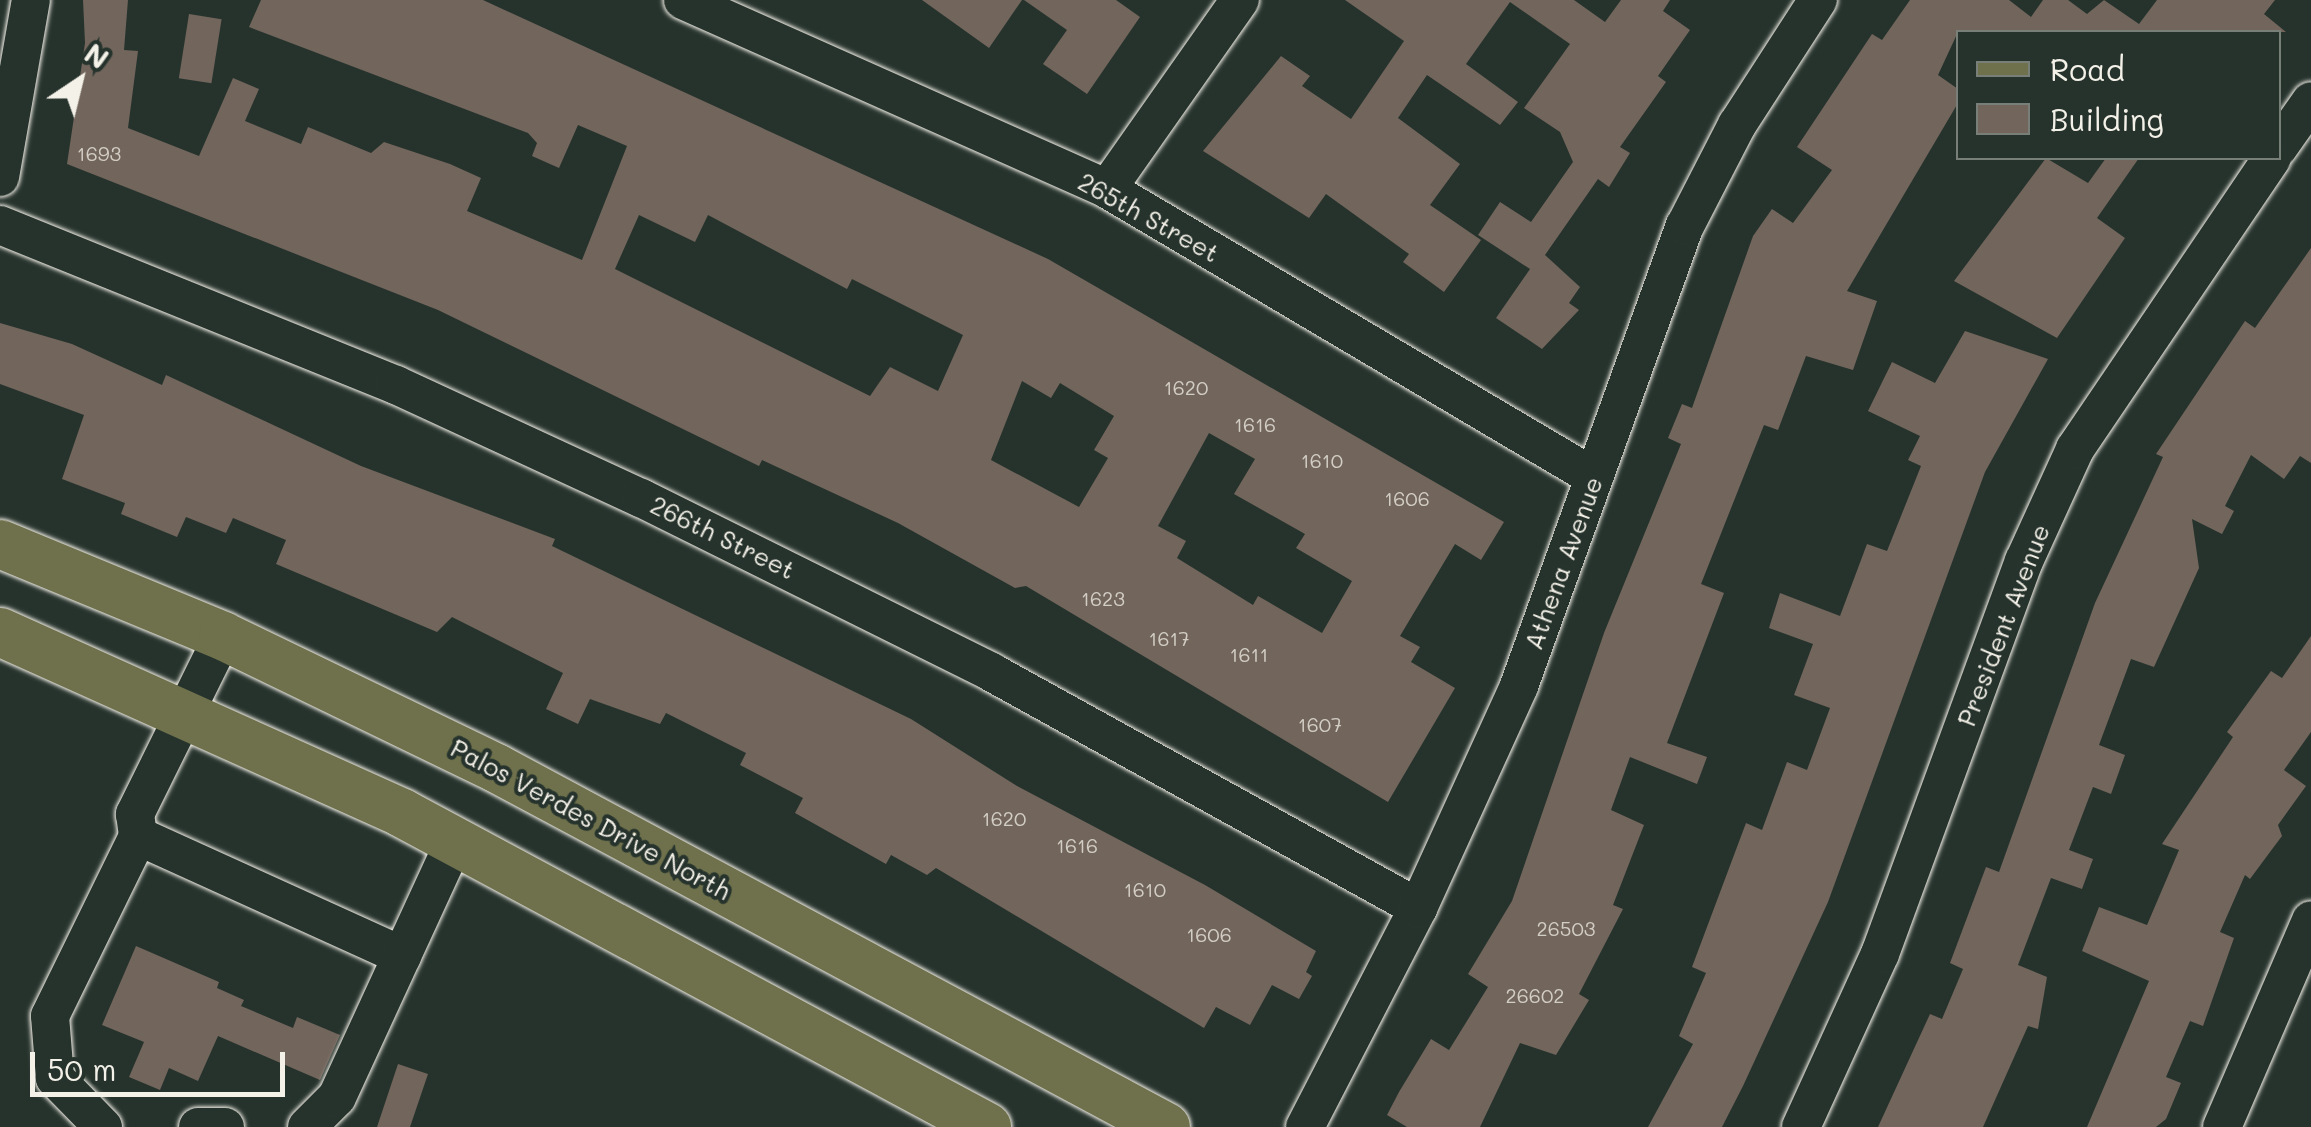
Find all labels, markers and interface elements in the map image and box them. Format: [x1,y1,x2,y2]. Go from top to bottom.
north arrow [30,30,130,130]
legend [1956,30,2281,160]
text: N [78,35,116,76]
text: Road [2050,49,2125,89]
text: Building [2050,99,2164,139]
house number: 1693 [77,141,121,165]
street label: 265th Street [1073,166,1225,268]
house number: 1620 [1164,375,1208,399]
house number: 1616 [1234,412,1276,436]
house number: 1610 [1301,448,1343,472]
street label: Athena Avenue [1518,472,1608,654]
house number: 1606 [1384,486,1430,510]
street label: 266th Street [646,489,800,585]
street label: President Avenue [1951,520,2055,730]
house number: 1623 [1081,586,1125,610]
house number: 1617 [1148,626,1190,650]
house number: 1611 [1230,642,1268,666]
house number: 1607 [1298,712,1342,736]
street label: Palos Verdes Drive North [446,732,736,906]
house number: 1620 [982,806,1026,830]
house number: 1616 [1056,833,1098,857]
house number: 1610 [1124,877,1166,901]
house number: 26503 [1537,916,1595,940]
house number: 1606 [1186,922,1232,946]
house number: 26602 [1506,983,1564,1007]
scale bar [35,1032,290,1094]
text: 50 m [47,1049,117,1089]

